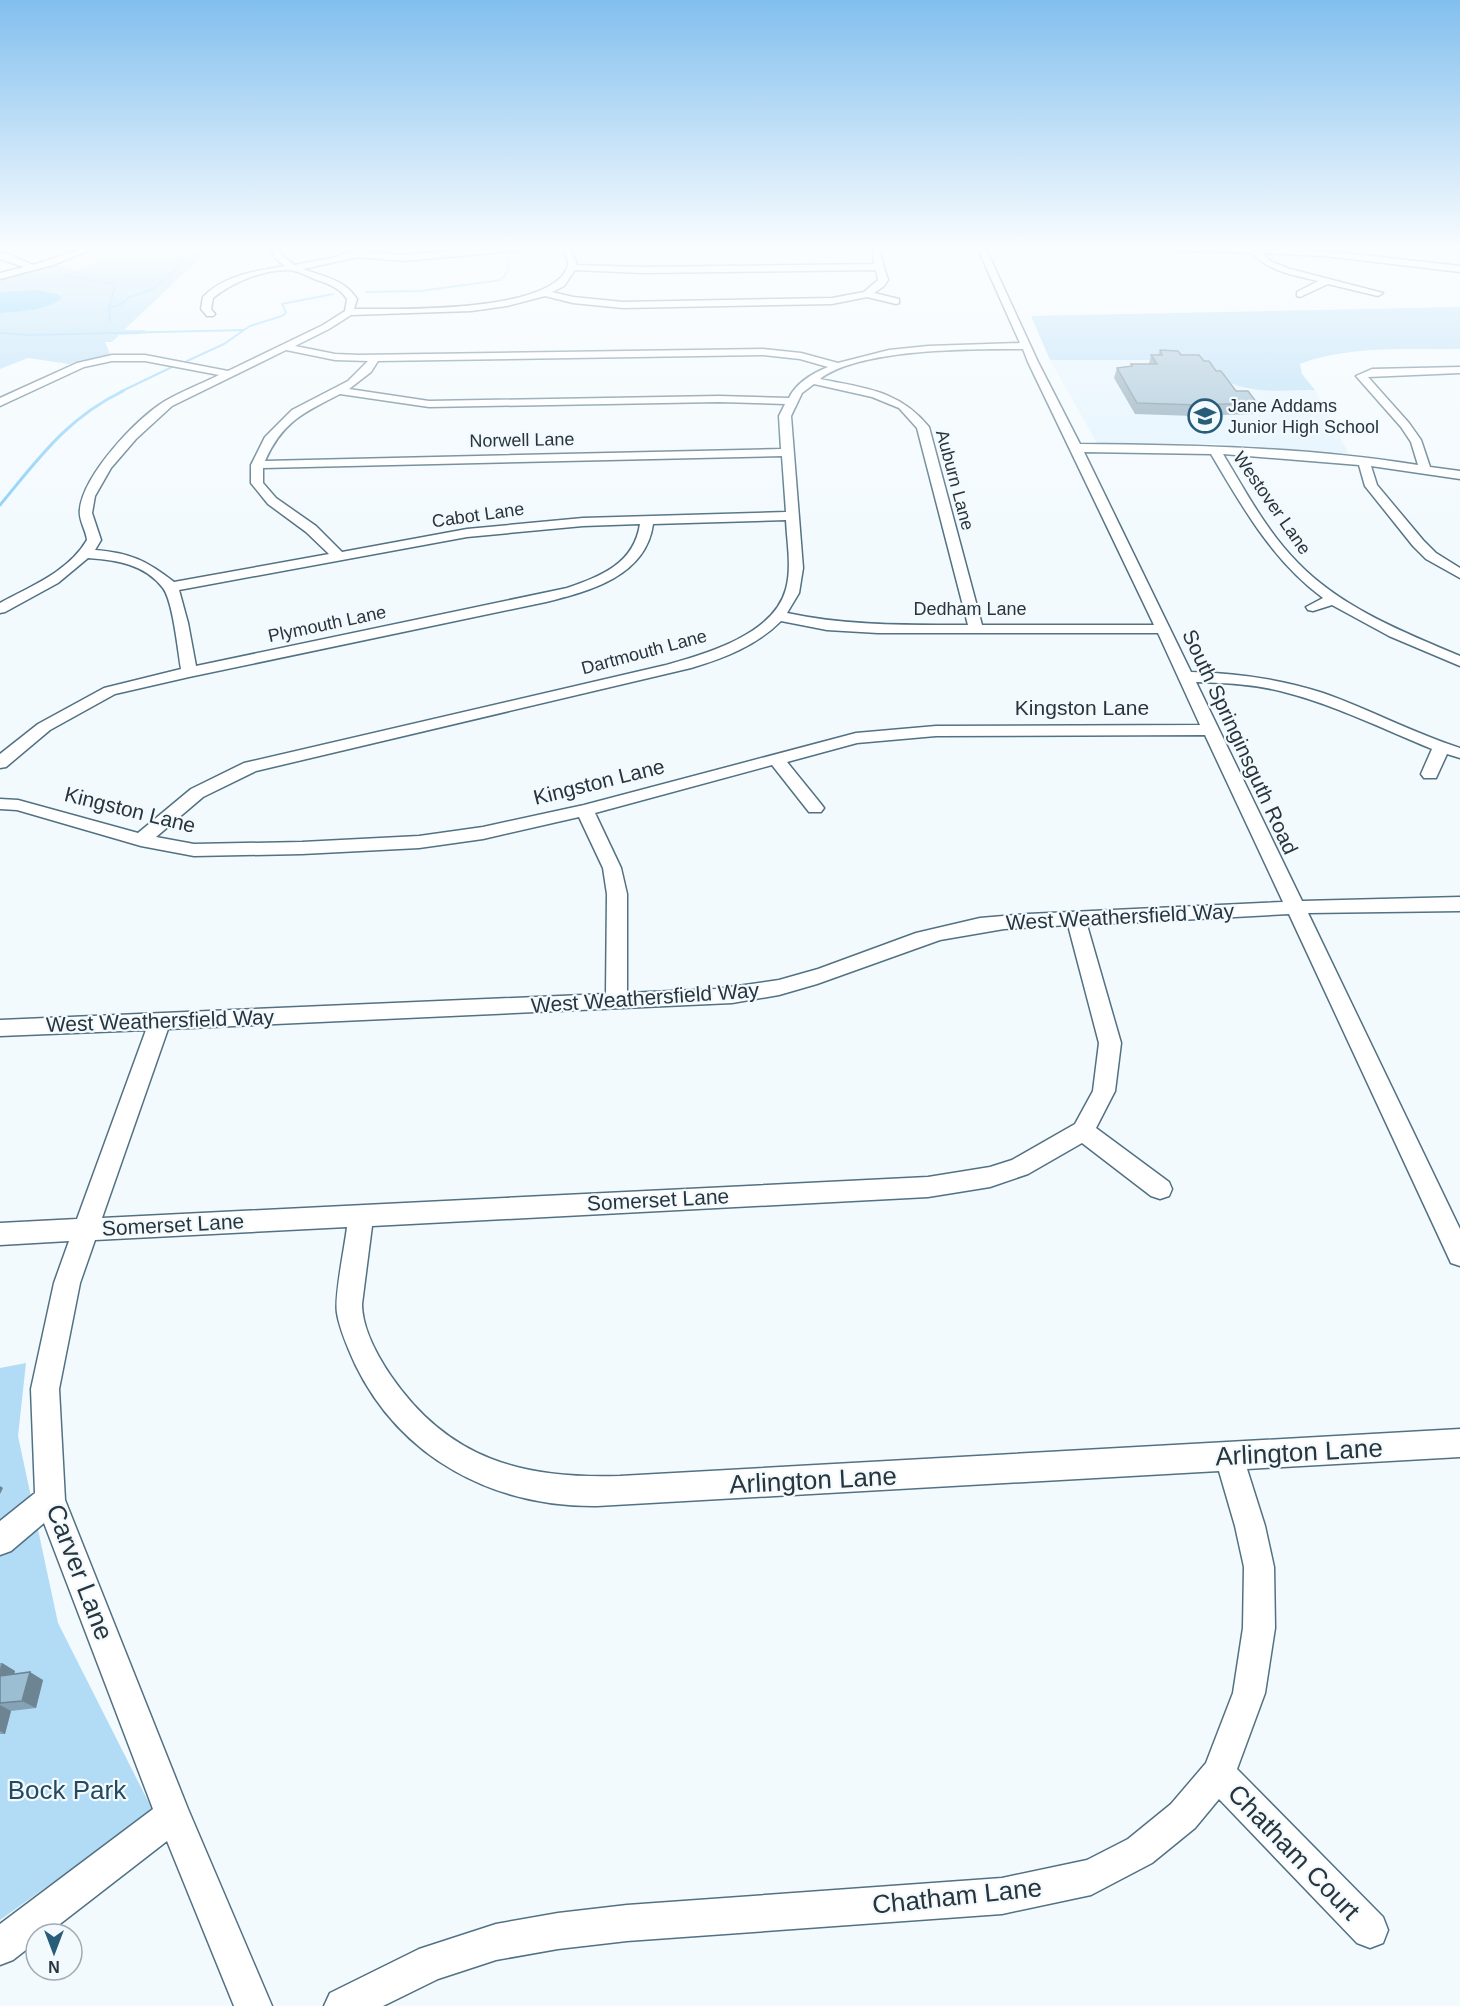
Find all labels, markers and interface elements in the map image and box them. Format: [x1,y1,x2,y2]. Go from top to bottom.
place label: Jane Addams Junior High School [1228,396,1379,437]
school or university icon: Jane Addams Junior High School [1187,398,1223,434]
street label: Auburn Lane [932,428,978,532]
street label: Norwell Lane [469,429,575,451]
street label: Westover Lane [1229,448,1315,558]
street label: Cabot Lane [431,499,525,531]
street label: Dedham Lane [913,599,1027,619]
street label: Plymouth Lane [266,602,388,646]
street label: Dartmouth Lane [579,626,709,678]
street label: South Springinsguth Road [1178,626,1303,858]
street label: Kingston Lane [1015,696,1149,719]
street label: Kingston Lane [531,754,667,809]
street label: Kingston Lane [62,782,198,837]
street label: West Weathersfield Way [1005,899,1235,934]
street label: West Weathersfield Way [530,978,760,1017]
street label: West Weathersfield Way [45,1005,275,1036]
street label: Somerset Lane [586,1184,730,1215]
street label: Somerset Lane [101,1209,245,1240]
street label: Arlington Lane [1214,1433,1384,1471]
street label: Arlington Lane [728,1461,898,1499]
street label: Carver Lane [40,1500,120,1644]
park label: Bock Park [8,1775,127,1805]
street label: Chatham Court [1222,1778,1367,1926]
street label: Chatham Lane [871,1872,1043,1920]
north arrow [24,1922,84,1982]
text: N [48,1958,60,1975]

